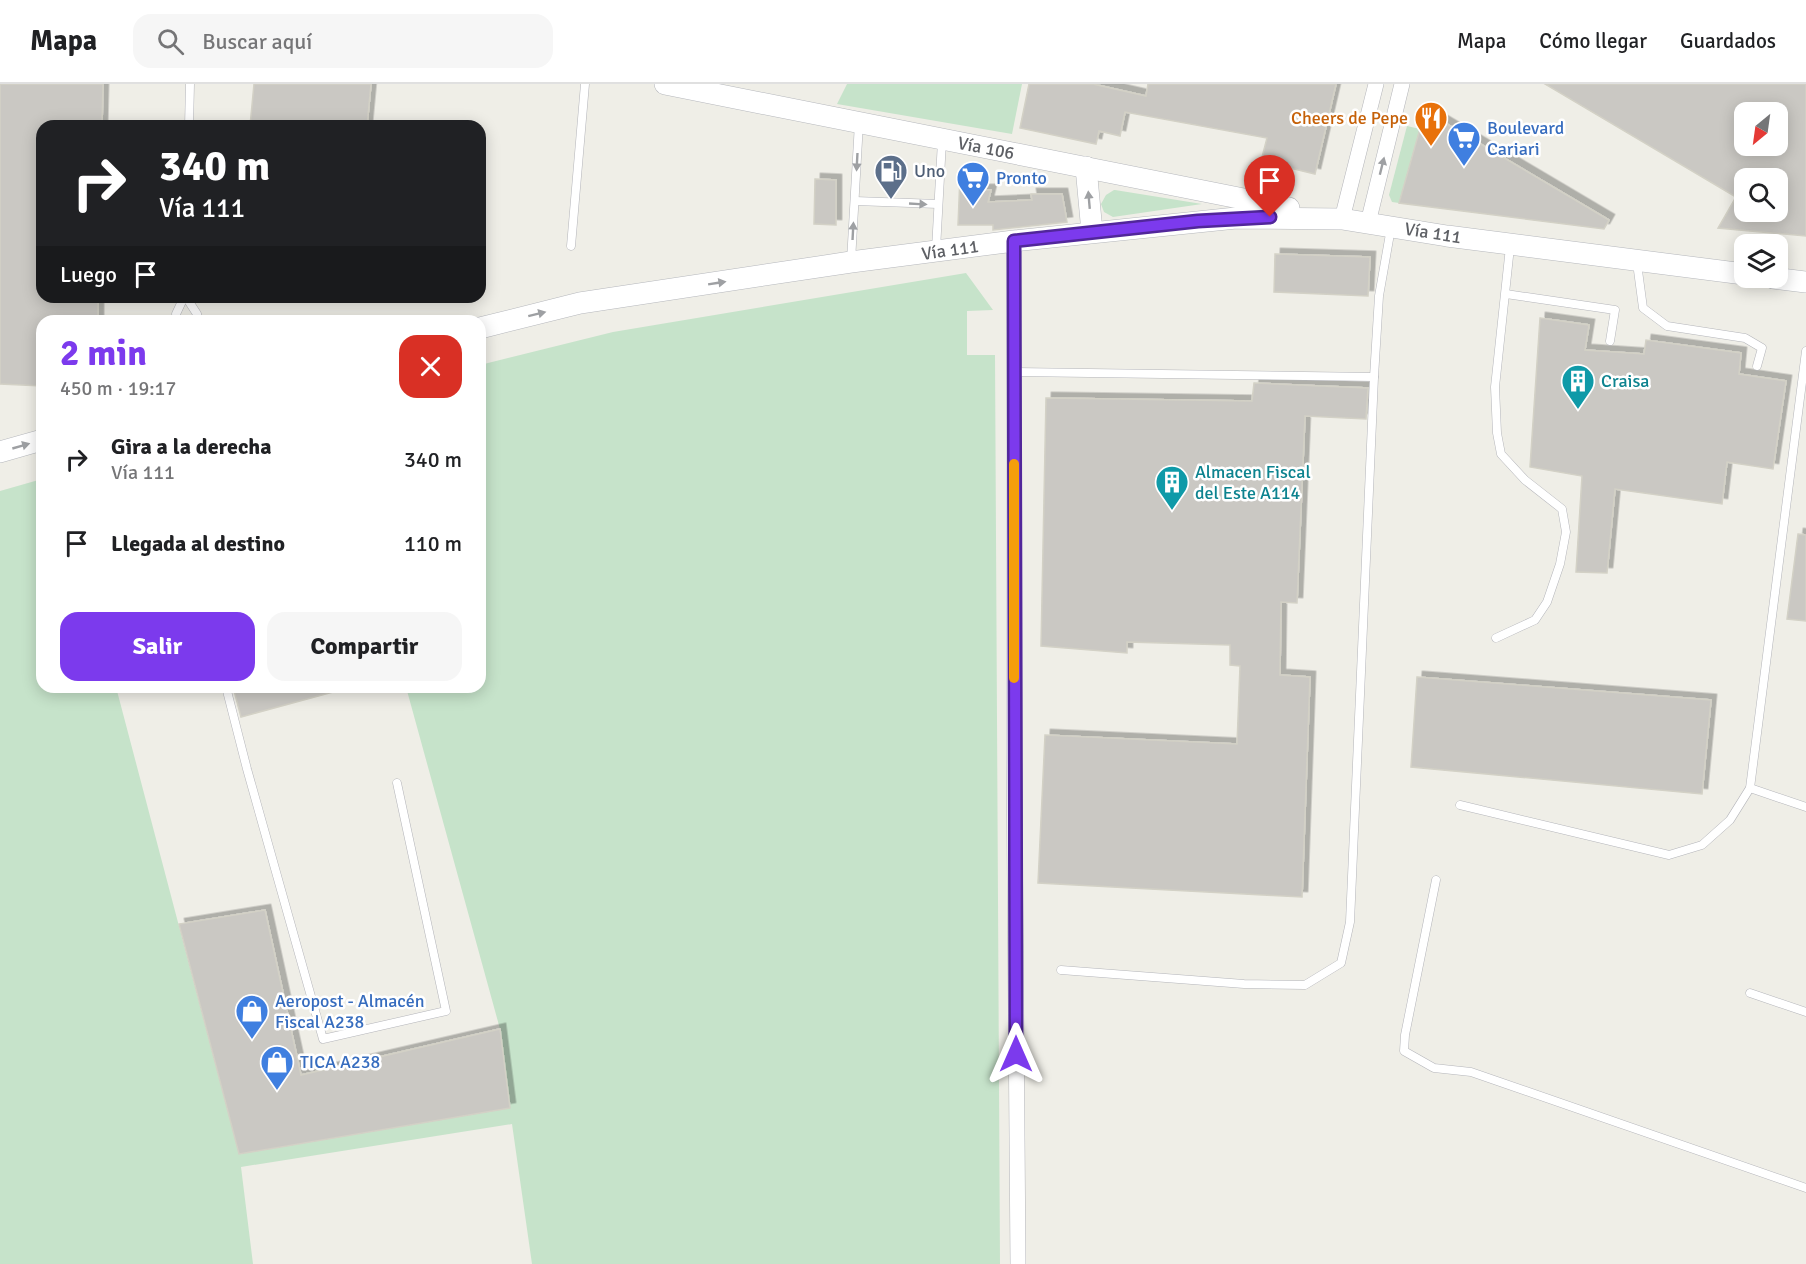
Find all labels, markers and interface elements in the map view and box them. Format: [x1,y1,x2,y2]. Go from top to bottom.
search box [133,14,553,68]
text: Mapa [30,24,97,58]
icon: search [154,25,187,58]
text: Buscar aquí [202,28,312,55]
text: Mapa [1457,28,1506,54]
text: Cómo llegar [1539,28,1647,54]
text: Guardados [1680,28,1776,54]
restaurant icon: Cheers de Pepe [1413,100,1449,147]
north arrow [1734,102,1788,156]
map controls [1734,102,1788,288]
place label: Cheers de Pepe [1291,107,1408,129]
place label: Boulevard Cariari [1487,117,1564,160]
supermarket icon: Boulevard Cariari [1446,120,1482,167]
street label: Vía 106 [956,132,1016,164]
text: 340 m [159,141,270,192]
icon: right [60,144,138,222]
one-way arrow [852,153,861,172]
fuel station icon: Uno [873,153,909,200]
pin [1244,155,1295,217]
one-way arrow [1378,157,1388,175]
place label: Uno [914,160,945,182]
supermarket icon: Pronto [955,160,991,207]
icon: arrive [1253,164,1286,197]
place label: Pronto [996,167,1047,189]
button: search [1734,168,1788,222]
one-way arrow [1084,190,1094,209]
text: Vía 111 [159,192,245,225]
one-way arrow [908,199,927,208]
street label: Vía 111 [1403,218,1463,248]
one-way arrow [848,222,858,241]
button: layers [1734,234,1788,288]
street label: Vía 111 [920,235,980,265]
icon: arrive [129,258,162,291]
text: Luego [60,261,117,288]
one-way arrow [707,278,726,287]
one-way arrow [528,308,546,318]
text: 2 min [60,331,147,376]
button: close [399,335,462,398]
building icon: Craisa [1560,363,1596,410]
place label: Craisa [1601,370,1649,392]
text: 450 m · 19:17 [60,376,176,401]
text: Gira a la derecha [111,433,272,460]
one-way arrow [12,441,30,450]
icon: right [60,443,93,476]
text: 340 m [404,446,462,473]
text: Vía 111 [111,460,175,485]
place label: Almacen Fiscal del Este A114 [1195,461,1311,504]
building icon: Almacen Fiscal del Este A114 [1154,464,1190,511]
icon: arrive [60,527,93,560]
text: Llegada al destino [111,530,285,557]
text: 110 m [404,530,462,557]
button: Salir [60,612,255,681]
button: Compartir [267,612,462,681]
place label: Aeropost - Almacén Fiscal A238 [275,990,425,1033]
shop icon: Aeropost - Almacén Fiscal A238 [234,993,270,1040]
position arrow [984,1022,1048,1086]
shop icon: TICA A238 [259,1044,295,1091]
place label: TICA A238 [300,1051,380,1073]

